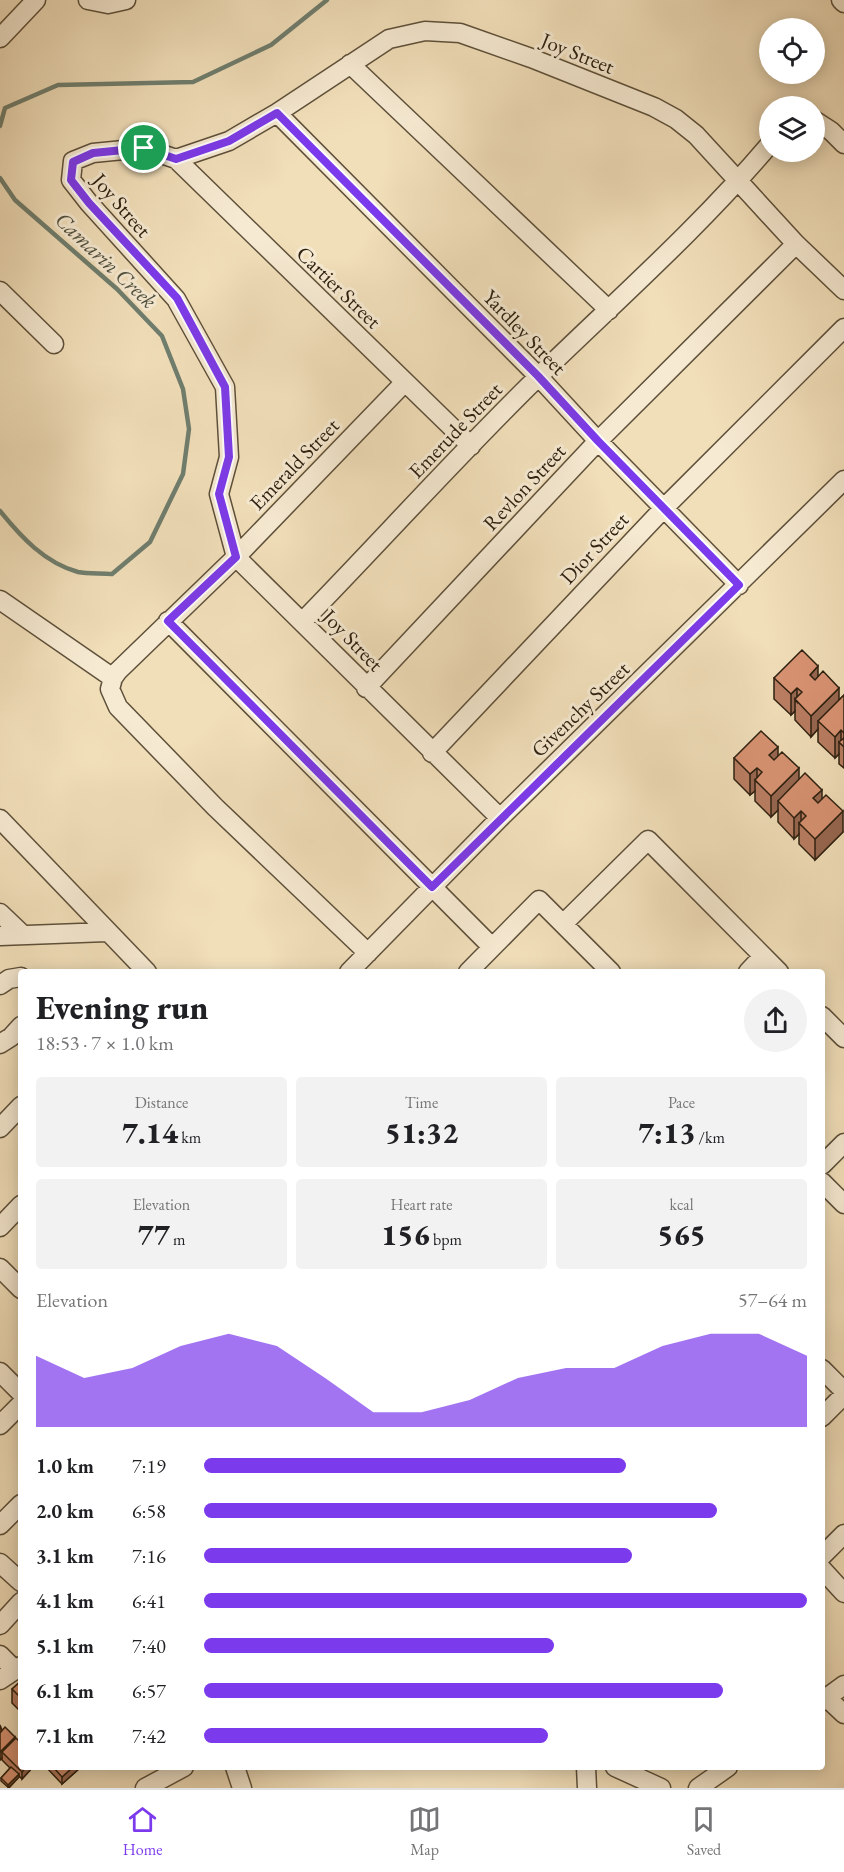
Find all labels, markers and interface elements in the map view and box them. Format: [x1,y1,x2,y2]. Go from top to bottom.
map controls [759,18,825,162]
button: locate [759,18,825,84]
street label: Joy Street [536,25,619,80]
button: layers [759,96,825,162]
pin [118,122,169,173]
icon: arrive [127,131,160,164]
street label: Joy Street [85,166,158,243]
water label: Camarin Creek [49,205,163,315]
street label: Cartier Street [291,240,387,334]
street label: Yardley Street [477,283,573,381]
street label: Emerude Street [402,376,508,484]
street label: Emerald Street [243,412,345,516]
street label: Revlon Street [477,438,571,536]
street label: Dior Street [554,506,634,590]
street label: Joy Street [315,602,390,677]
street label: Givenchy Street [525,655,635,763]
text: Evening run [36,986,208,1029]
button: share [744,989,807,1052]
text: 18:53 · 7 × 1.0 km [36,1030,174,1056]
text: Distance [135,1092,188,1113]
text: Time [405,1092,438,1113]
text: Pace [668,1092,695,1113]
text: 7.14 [122,1113,178,1152]
text: 51:32 [385,1113,458,1152]
text: 7:13 [638,1113,695,1152]
text: km [178,1127,201,1148]
text: /km [695,1127,725,1148]
text: Elevation [133,1194,190,1215]
text: Heart rate [390,1194,453,1215]
text: kcal [669,1194,694,1215]
text: 77 [137,1215,170,1254]
text: 156 [381,1215,430,1254]
text: 565 [657,1215,706,1254]
text: m [170,1229,186,1250]
text: bpm [430,1229,462,1250]
text: Elevation [36,1287,108,1313]
text: 57–64 m [738,1287,807,1313]
text: 1.0 km [36,1453,94,1479]
text: 7:19 [132,1453,166,1479]
text: 2.0 km [36,1498,94,1524]
text: 6:58 [132,1498,166,1524]
text: 3.1 km [36,1543,94,1569]
text: 7:16 [132,1543,166,1569]
text: 4.1 km [36,1588,94,1614]
text: 6:41 [132,1588,166,1614]
text: 5.1 km [36,1633,94,1659]
text: 7:40 [132,1633,166,1659]
text: 6.1 km [36,1678,94,1704]
text: 6:57 [132,1678,166,1704]
text: 7.1 km [36,1723,94,1749]
text: 7:42 [132,1723,166,1749]
tab: Home [123,1803,162,1860]
tab: Map [408,1803,441,1860]
tab: Saved [687,1803,721,1860]

